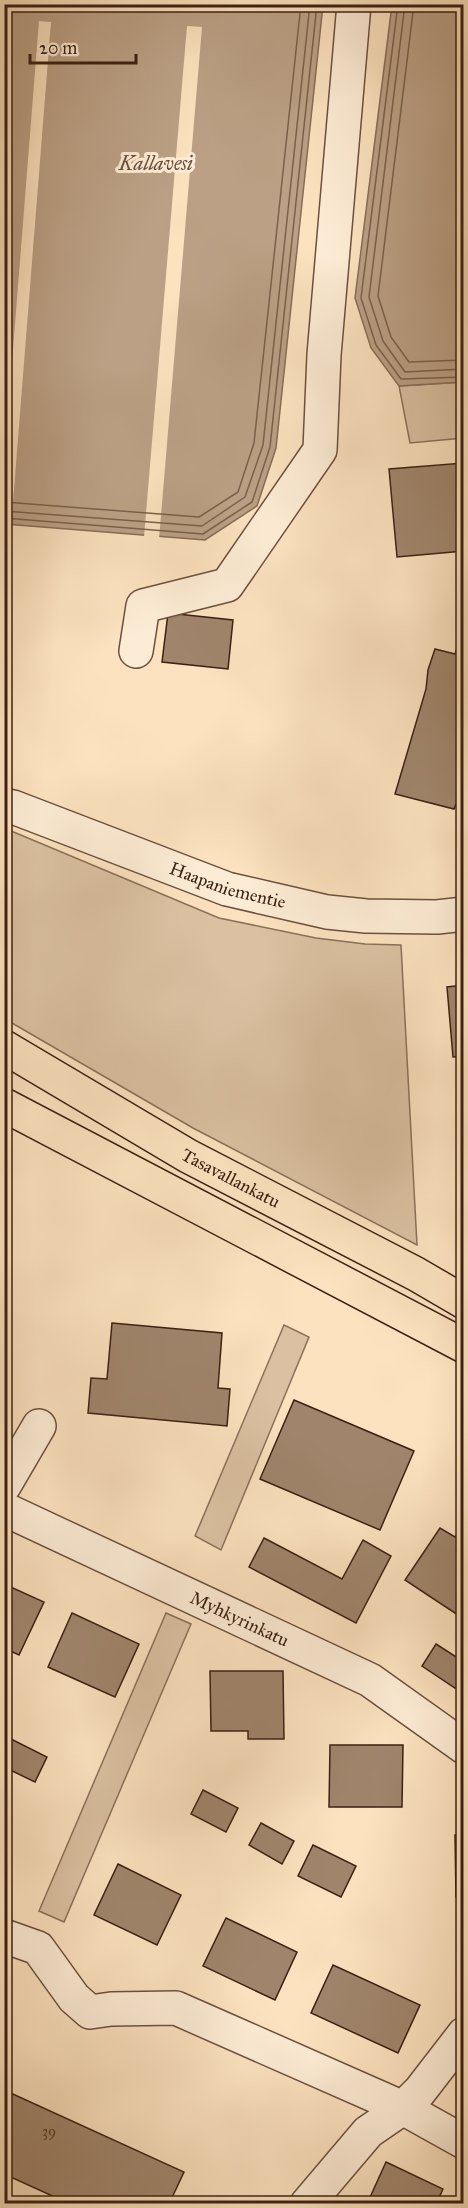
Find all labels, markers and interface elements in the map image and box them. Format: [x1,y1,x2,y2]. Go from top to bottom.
scale bar [30,27,136,65]
text: 20 m [39,37,77,59]
water label: Kallavesi [118,151,193,175]
street label: Haapaniementie [166,857,288,913]
street label: Tasavallankatu [177,1144,284,1213]
street label: Myhkyrinkatu [187,1587,293,1652]
house number: 39 [42,2122,56,2140]

